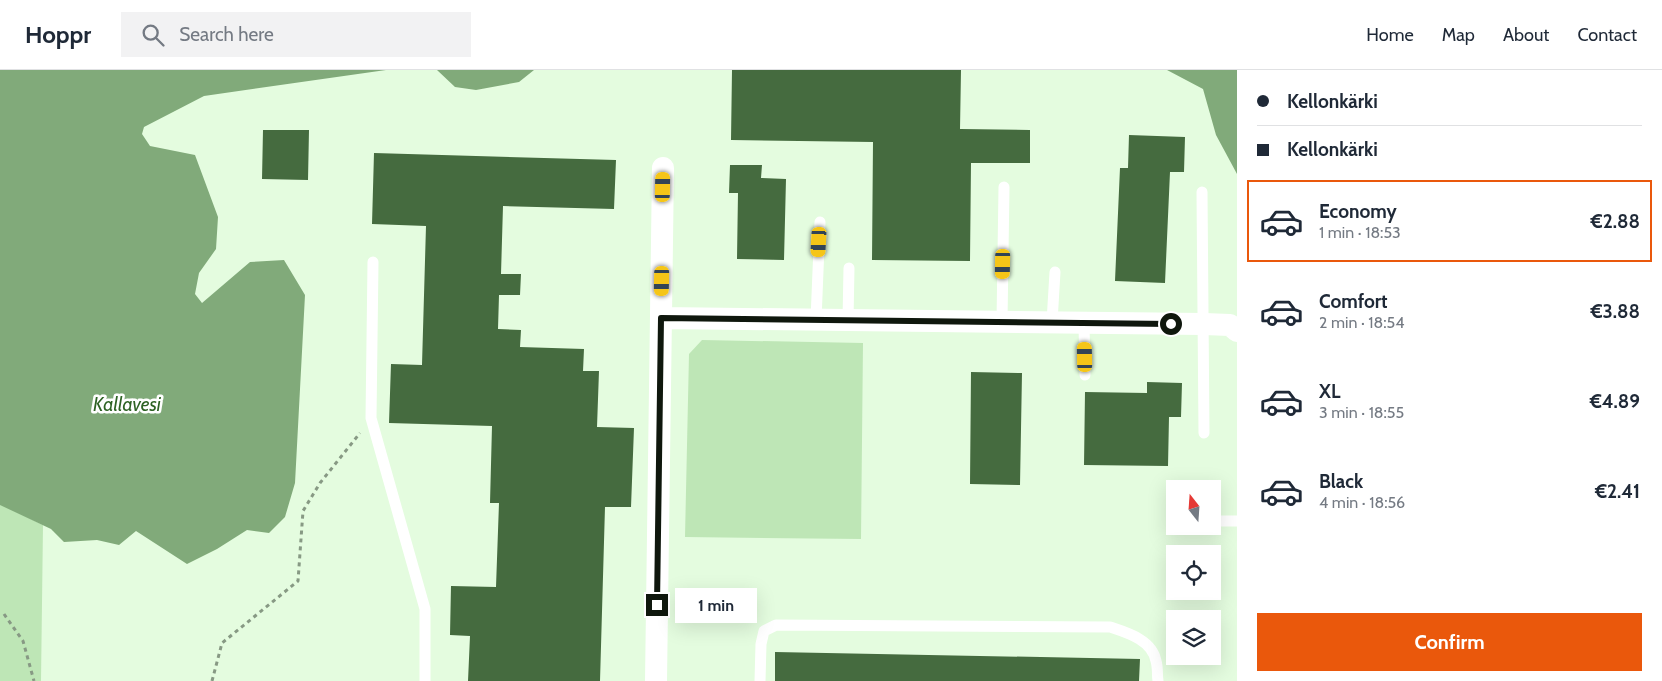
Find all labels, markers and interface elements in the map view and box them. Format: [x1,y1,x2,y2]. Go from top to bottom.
search box [121,12,471,57]
text: Hoppr [25,20,91,49]
icon: search [139,21,167,49]
text: Search here [179,23,274,46]
text: Home [1366,24,1414,46]
text: Map [1442,24,1475,46]
text: About [1503,24,1549,46]
text: Contact [1577,24,1637,46]
text: Kellonkärki [1287,90,1378,113]
text: Kellonkärki [1287,138,1378,161]
car [655,172,670,202]
icon: car [1259,199,1304,244]
text: Economy [1319,200,1397,223]
text: €2.88 [1591,210,1640,233]
text: 1 min · 18:53 [1319,223,1401,242]
car [810,227,827,257]
car [995,249,1010,279]
car [654,266,669,296]
icon: car [1259,289,1304,334]
text: Comfort [1319,290,1388,313]
text: €3.88 [1590,300,1640,323]
route start [1160,313,1182,335]
text: 2 min · 18:54 [1319,313,1405,332]
car [1077,342,1092,372]
icon: car [1259,379,1304,424]
text: XL [1319,380,1340,403]
text: €4.89 [1590,390,1640,413]
water label: Kallavesi [93,393,162,416]
text: 3 min · 18:55 [1319,403,1404,422]
icon: car [1259,469,1304,514]
text: Black [1319,470,1363,493]
north arrow [1166,480,1221,535]
map controls [1166,480,1221,665]
text: €2.41 [1595,480,1640,503]
text: 4 min · 18:56 [1319,493,1405,512]
button: locate [1166,545,1221,600]
callout: 1 min [674,588,757,622]
route end [646,594,668,616]
text: 1 min [698,596,734,615]
button: layers [1166,610,1221,665]
button: Confirm [1257,613,1642,671]

